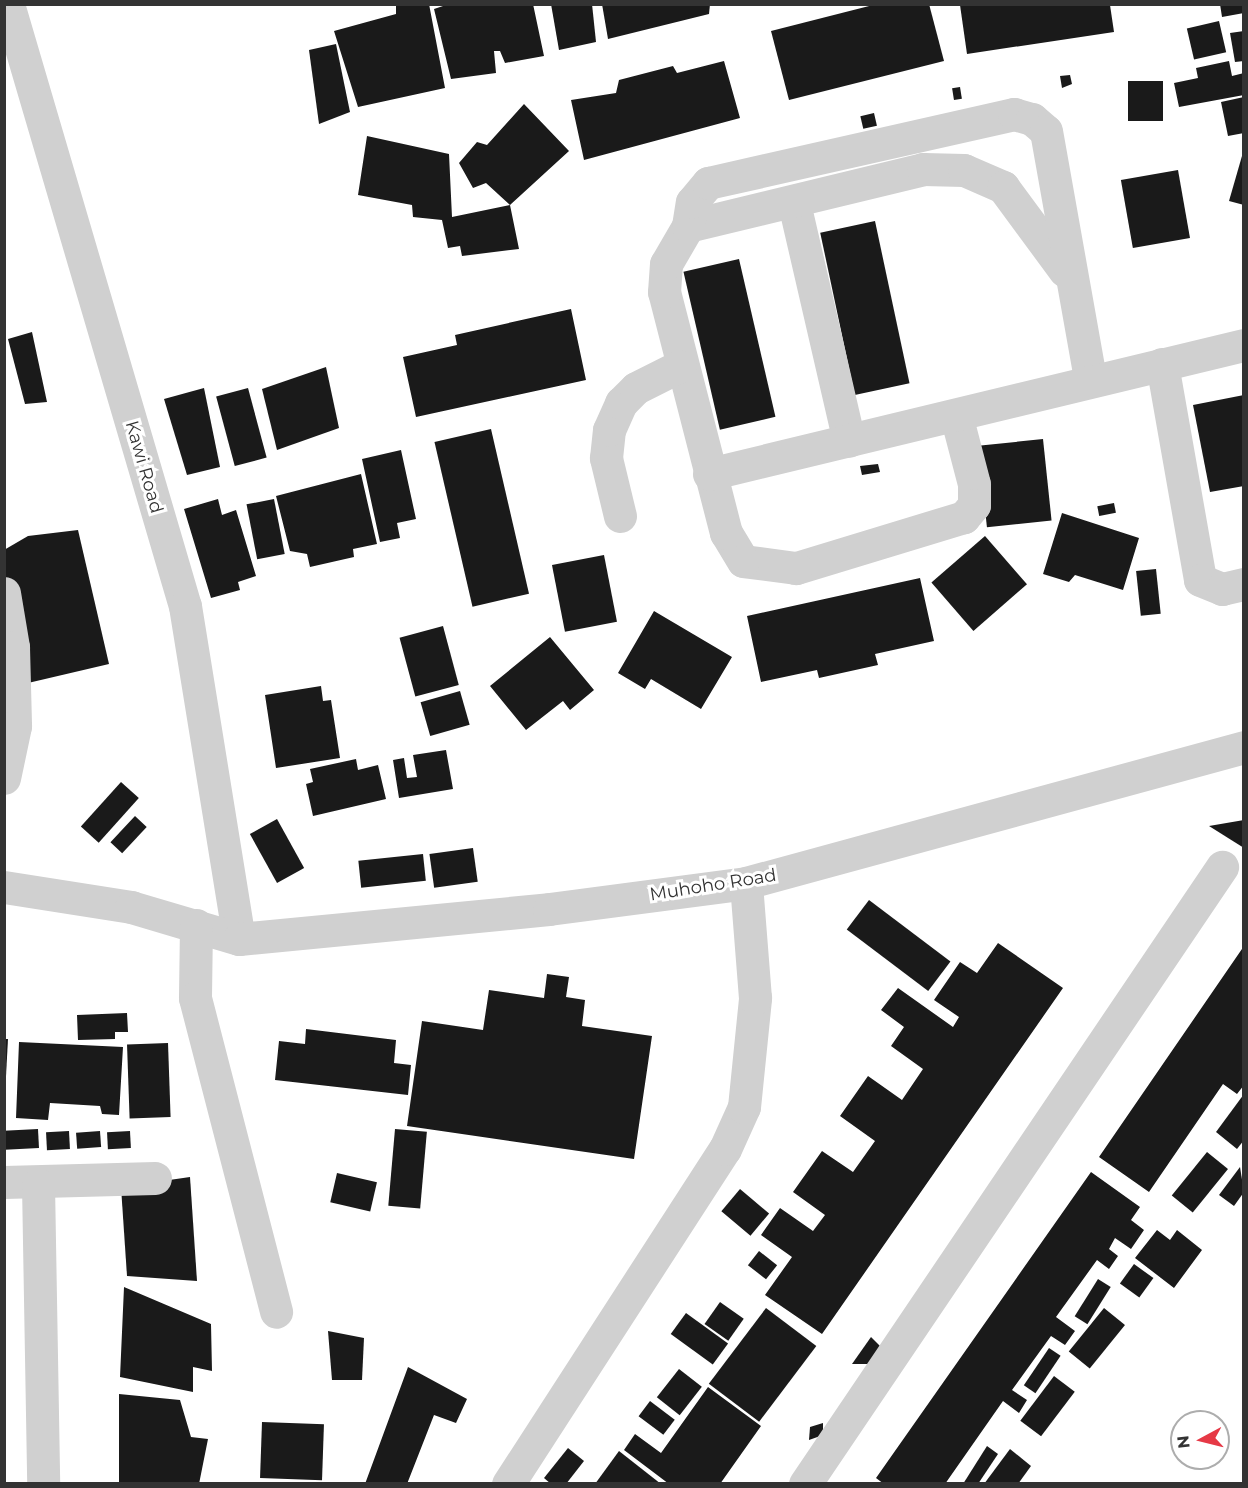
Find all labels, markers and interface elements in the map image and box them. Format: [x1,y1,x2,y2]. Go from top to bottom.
street label: Kawi Road [120,418,168,516]
street label: Muhoho Road [648,864,778,906]
north arrow [1170,1410,1230,1470]
text: N [1173,1434,1194,1450]

